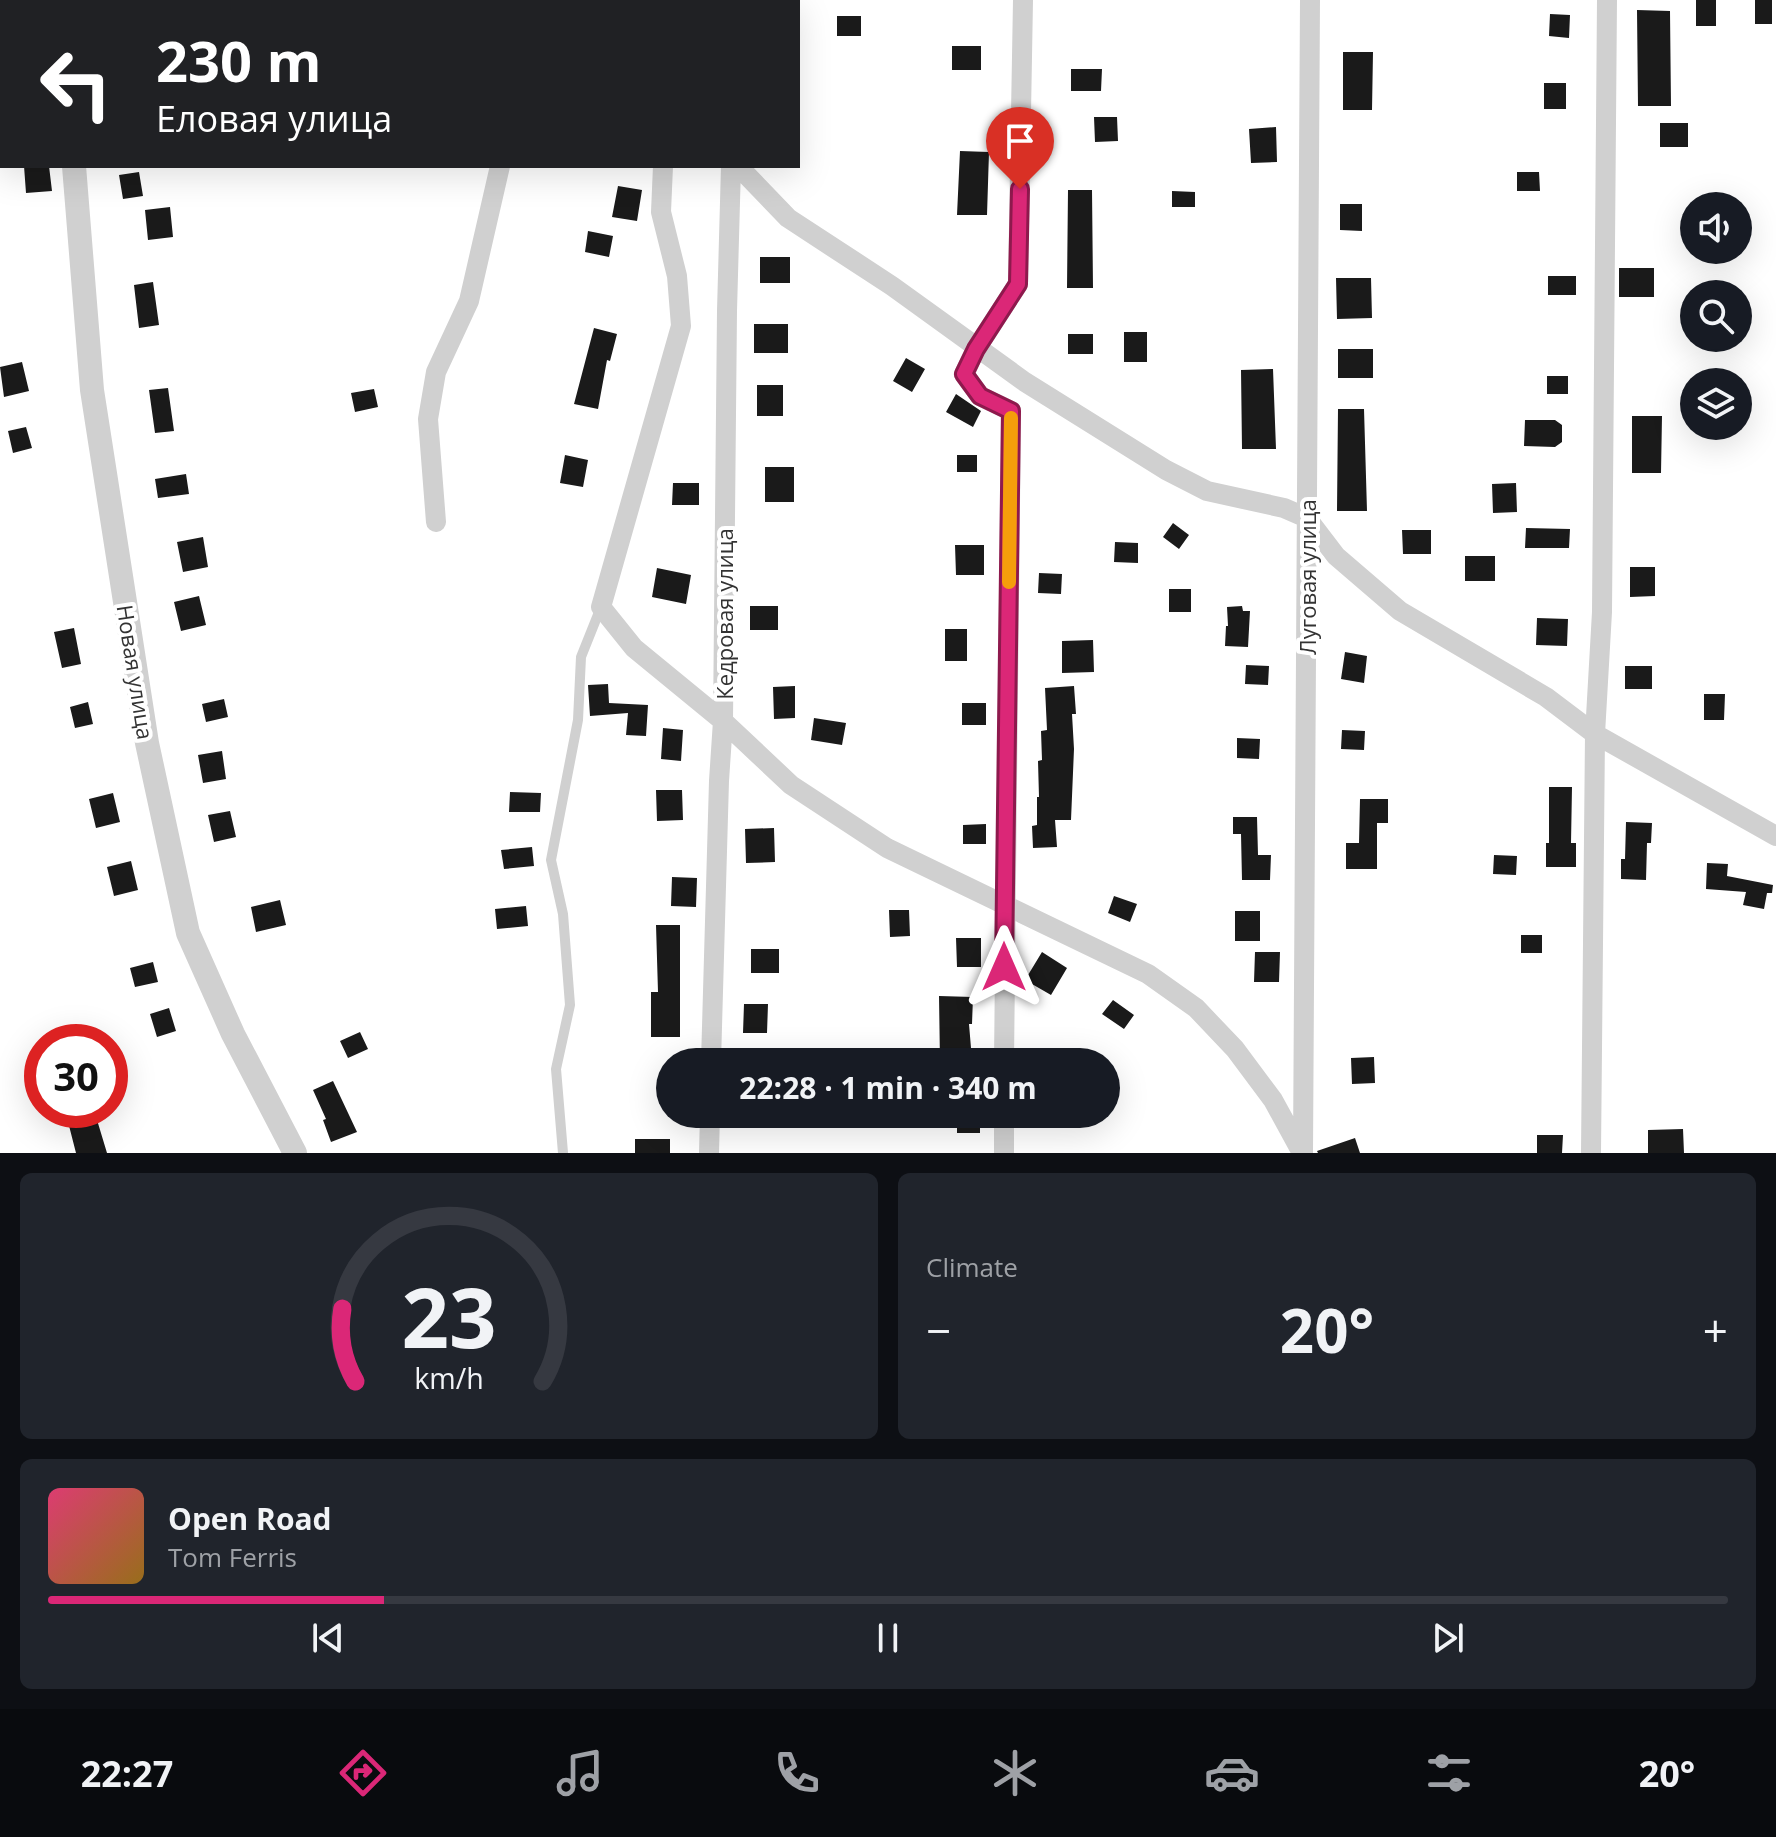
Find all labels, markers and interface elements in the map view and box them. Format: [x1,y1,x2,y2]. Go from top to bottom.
text: 230 m [156,22,322,98]
icon: left [24,32,128,136]
text: Еловая улица [156,94,392,143]
pin [986,107,1054,189]
icon: arrive [998,119,1042,163]
map controls [1680,192,1752,440]
button: sound [1680,192,1752,264]
button: search [1680,280,1752,352]
button: layers [1680,368,1752,440]
street label: Луговая улица [1292,499,1322,655]
street label: Кедровая улица [709,528,739,700]
street label: Новая улица [111,603,161,741]
position arrow [962,925,1046,1009]
speed limit sign: 30 [24,1024,128,1128]
text: 22:28 · 1 min · 340 m [739,1067,1037,1108]
text: Climate [926,1249,1018,1285]
text: 23 [401,1259,497,1372]
text: 20° [1280,1289,1374,1371]
text: − [926,1300,951,1360]
text: + [1703,1300,1728,1360]
text: km/h [414,1358,484,1397]
text: Open Road [168,1498,332,1539]
text: Tom Ferris [168,1539,297,1575]
icon: previous [306,1616,350,1660]
icon: pause [866,1616,910,1660]
icon: next [1426,1616,1470,1660]
icon: directions [335,1745,391,1801]
icon: music [552,1745,608,1801]
icon: phone [769,1745,825,1801]
icon: climate [987,1745,1043,1801]
icon: car [1204,1745,1260,1801]
icon: filters [1421,1745,1477,1801]
text: 22:27 [81,1749,173,1798]
text: 20° [1639,1749,1695,1798]

